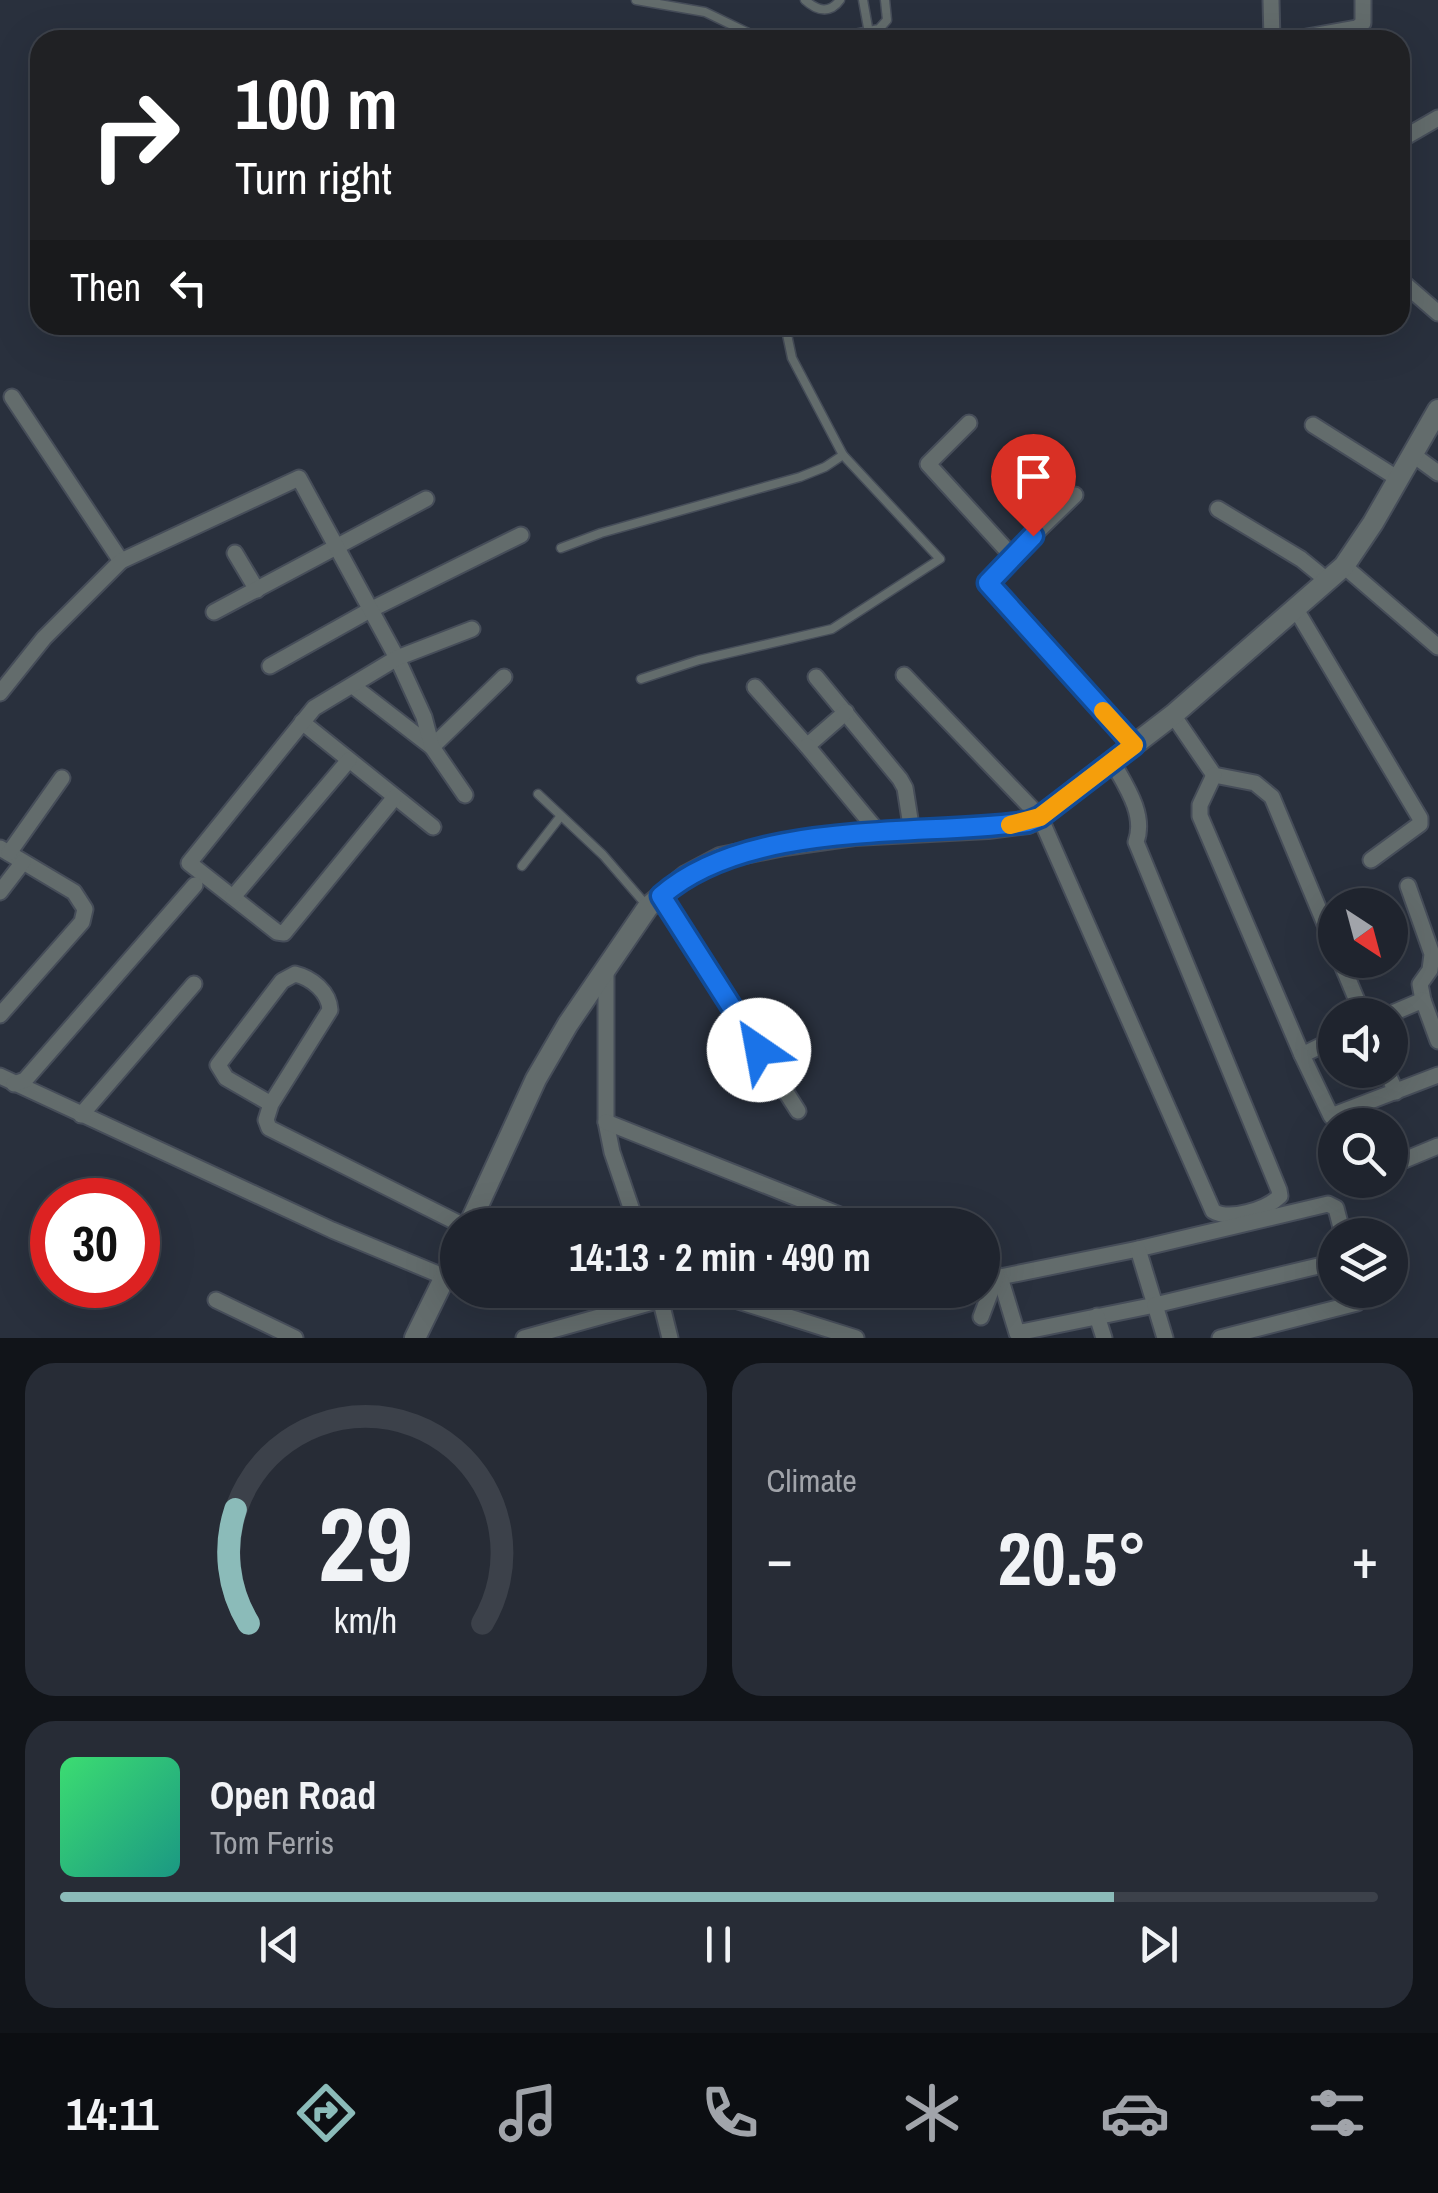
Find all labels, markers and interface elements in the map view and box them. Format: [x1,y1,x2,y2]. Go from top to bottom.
text: 100 m [235,57,398,151]
icon: right [70,70,200,200]
text: Turn right [235,147,392,208]
icon: left [161,260,216,315]
text: Then [70,262,141,313]
pin [991,434,1076,537]
icon: arrive [1006,449,1061,504]
north arrow [1318,888,1408,978]
map controls [1318,888,1408,1308]
position arrow [707,998,811,1102]
button: sound [1318,998,1408,1088]
button: search [1318,1108,1408,1198]
speed limit sign: 30 [30,1178,160,1308]
button: layers [1318,1218,1408,1308]
text: 14:13 · 2 min · 490 m [569,1232,871,1283]
text: Climate [767,1459,857,1502]
text: 29 [318,1473,413,1613]
text: 20.5° [997,1507,1147,1608]
text: − [767,1521,793,1595]
text: + [1352,1521,1378,1595]
text: km/h [334,1596,398,1644]
text: Open Road [210,1770,376,1821]
text: Tom Ferris [210,1821,334,1864]
icon: previous [252,1917,307,1972]
icon: pause [691,1917,746,1972]
icon: next [1131,1917,1186,1972]
icon: directions [291,2078,361,2148]
icon: music [493,2078,563,2148]
icon: phone [695,2078,765,2148]
icon: climate [897,2078,967,2148]
icon: car [1100,2078,1170,2148]
icon: filters [1302,2078,1372,2148]
text: 14:11 [66,2083,158,2144]

